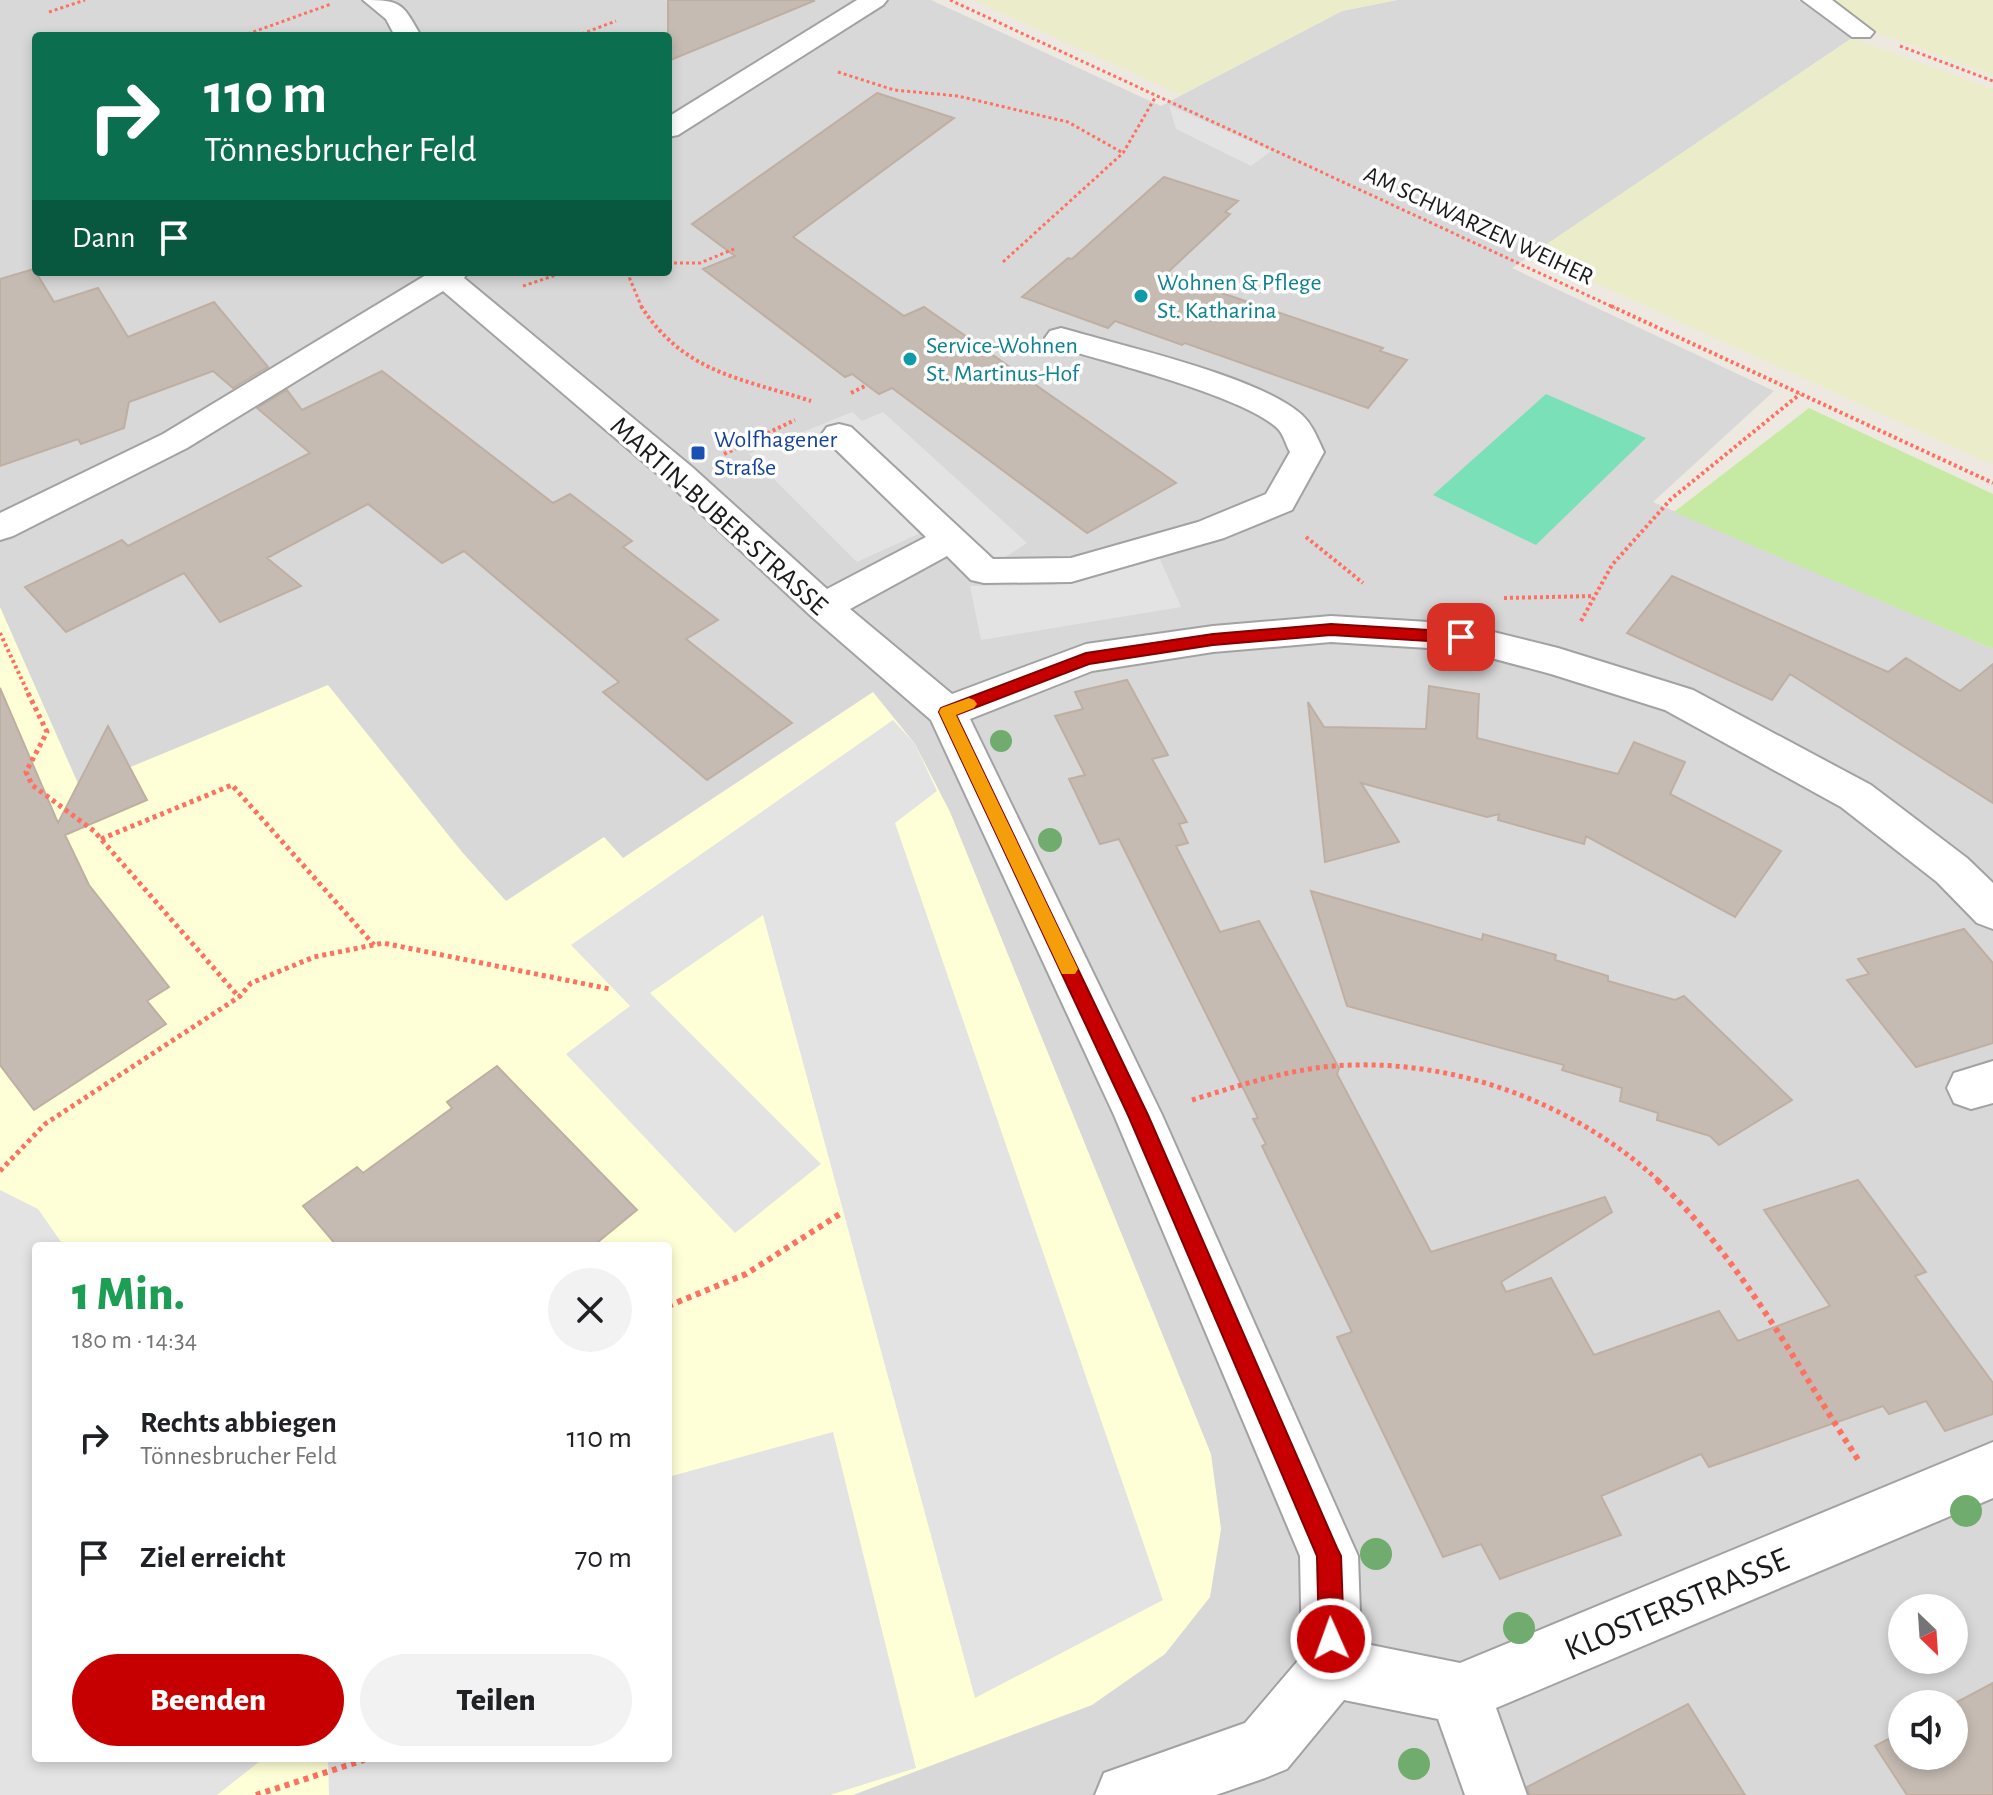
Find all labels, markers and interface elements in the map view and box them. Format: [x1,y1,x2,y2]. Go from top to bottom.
icon: right [72,64,176,168]
text: 110 m [204,67,327,123]
text: Tönnesbrucher Feld [204,132,477,168]
street label: AM SCHWARZEN WEIHER [1360,162,1597,290]
icon: arrive [152,216,196,260]
text: Dann [72,223,136,253]
place label: Wohnen & Pflege St. Katharina [1157,271,1322,323]
marker: Wohnen & Pflege St. Katharina [1132,287,1150,305]
place label: Service-Wohnen St. Martinus-Hof [926,334,1081,386]
marker: Service-Wohnen St. Martinus-Hof [901,350,919,368]
street label: MARTIN-BUBER-STRASSE [605,412,833,621]
place label: Wolfhagener Straße [714,428,838,480]
marker: Wolfhagener Straße [689,444,707,462]
pin [1427,603,1495,671]
icon: arrive [1439,615,1483,659]
button: close [548,1268,632,1352]
text: 1 Min. [72,1271,185,1319]
text: 180 m · 14:34 [72,1327,197,1353]
text: Rechts abbiegen [140,1408,337,1438]
icon: right [72,1416,116,1460]
text: 110 m [567,1423,632,1453]
text: Tönnesbrucher Feld [140,1443,337,1469]
icon: arrive [72,1536,116,1580]
street label: KLOSTERSTRASSE [1560,1542,1794,1667]
text: Ziel erreicht [140,1543,285,1573]
text: 70 m [575,1543,632,1573]
north arrow [1888,1594,1968,1674]
map controls [1888,1594,1968,1770]
position arrow [1289,1597,1373,1681]
button: Beenden [72,1654,344,1746]
button: Teilen [360,1654,632,1746]
button: sound [1888,1690,1968,1770]

